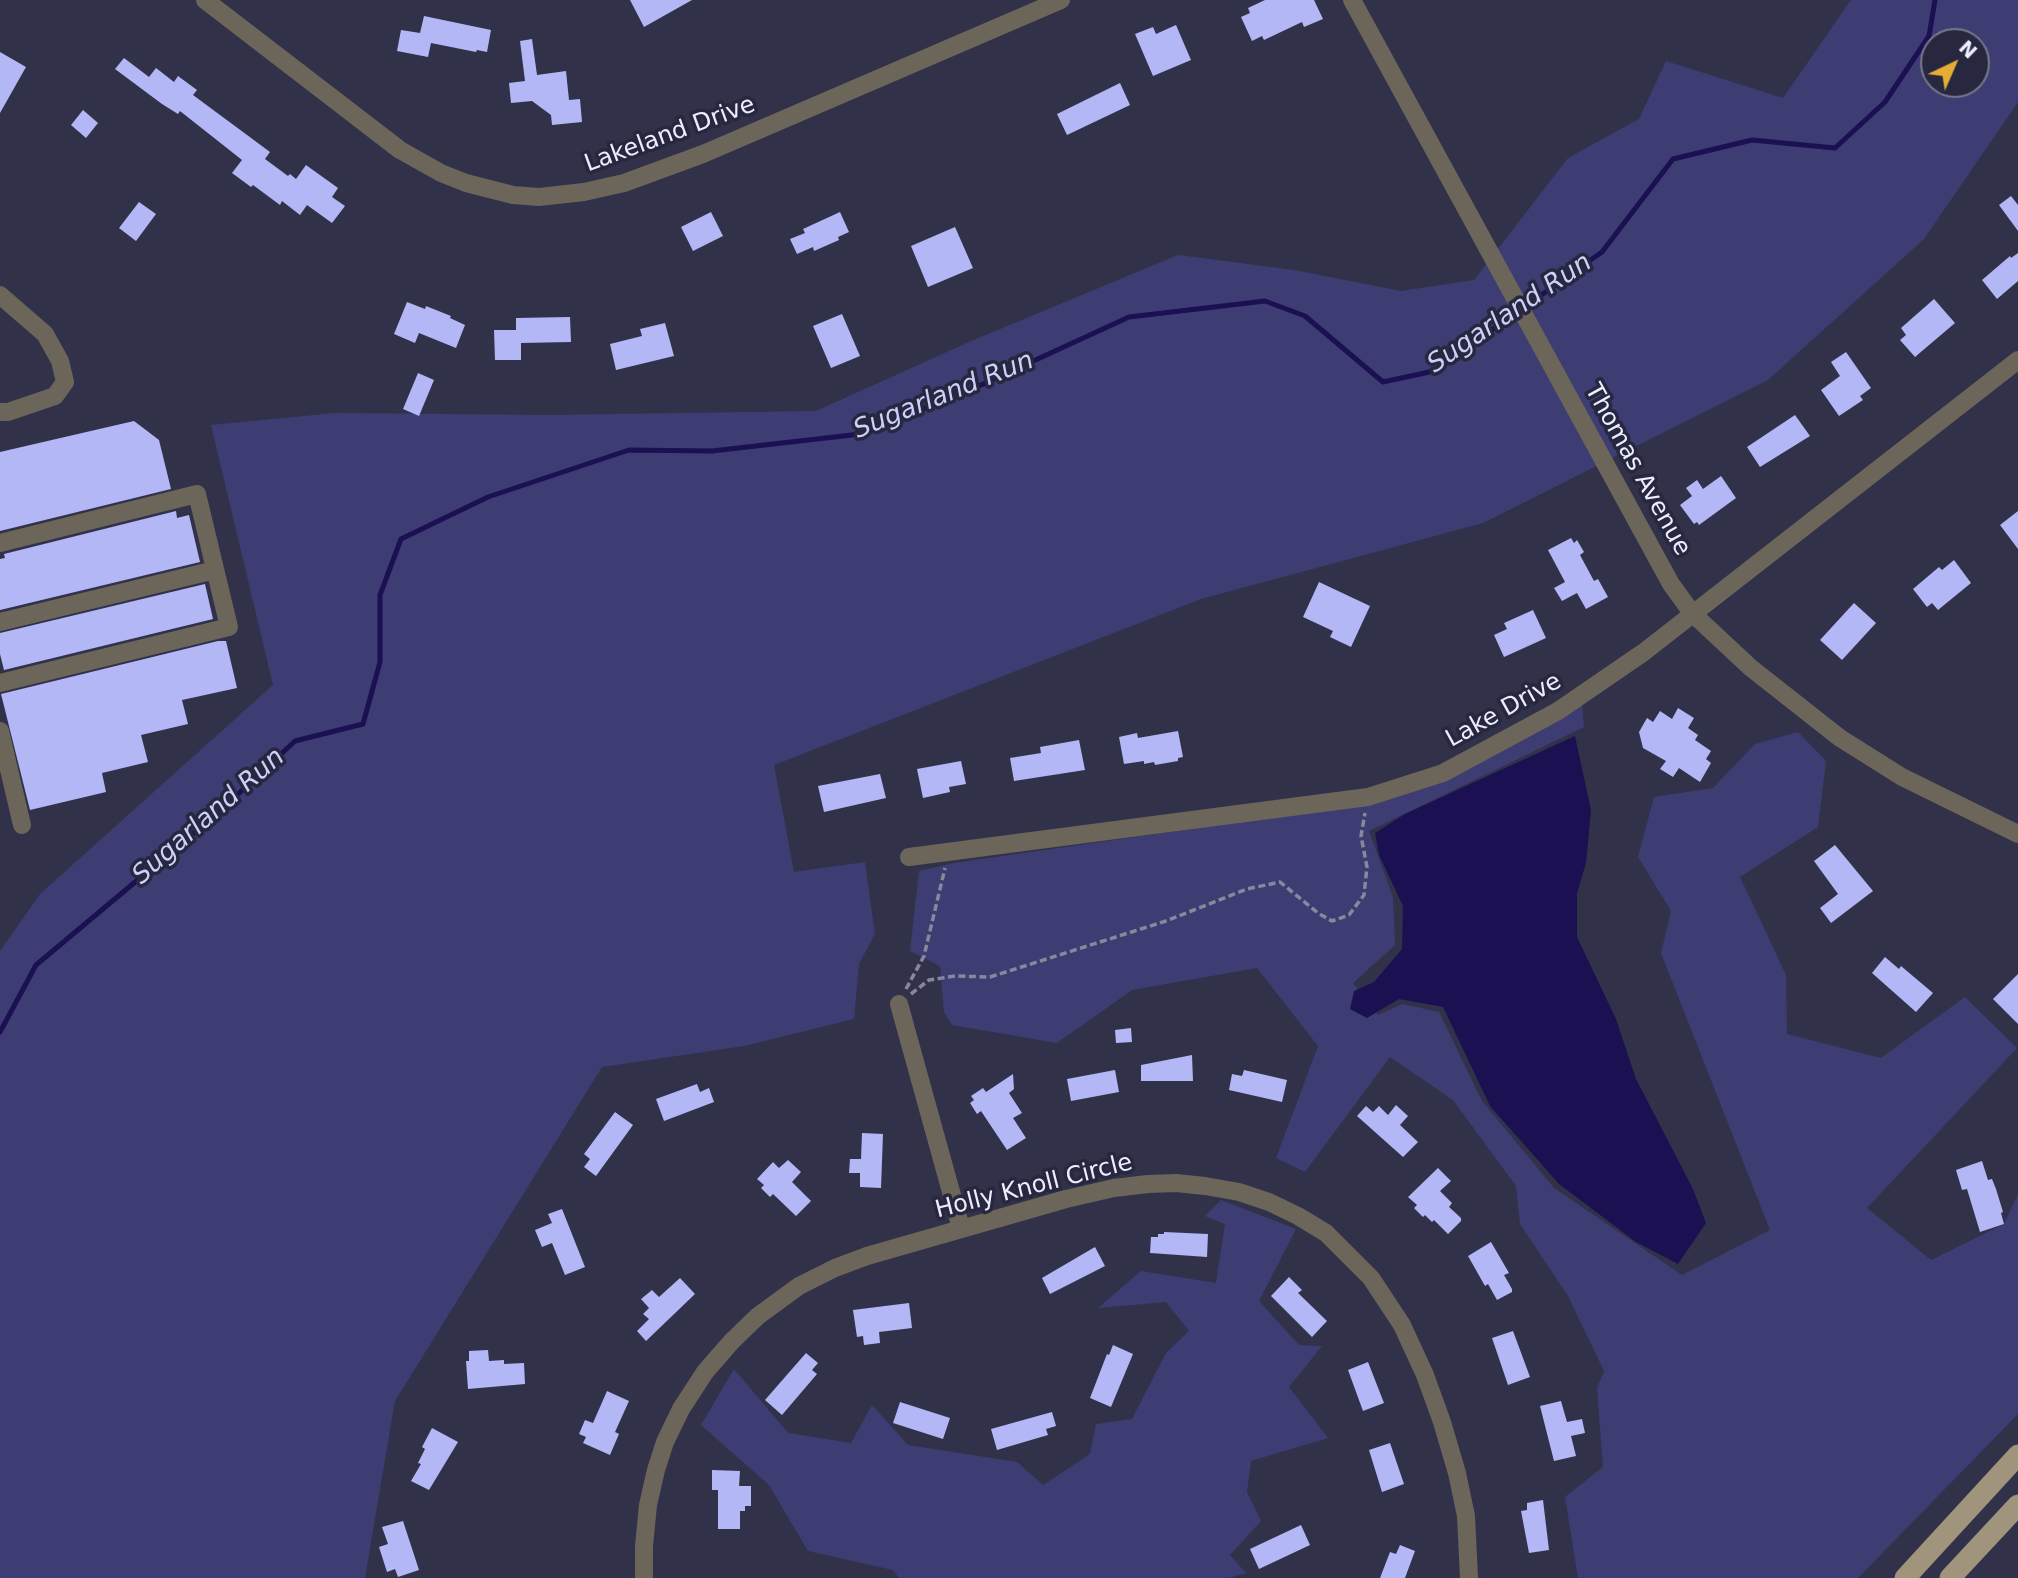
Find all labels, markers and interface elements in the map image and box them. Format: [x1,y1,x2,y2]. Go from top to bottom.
north arrow [1920,28,1990,98]
text: N [1955,36,1982,63]
street label: Lakeland Drive [581,91,759,179]
water label: Sugarland Run [1422,248,1598,380]
water label: Sugarland Run [849,346,1039,446]
street label: Thomas Avenue [1578,379,1696,561]
street label: Lake Drive [1441,667,1567,755]
water label: Sugarland Run [126,742,292,892]
street label: Holly Knoll Circle [933,1149,1135,1225]

